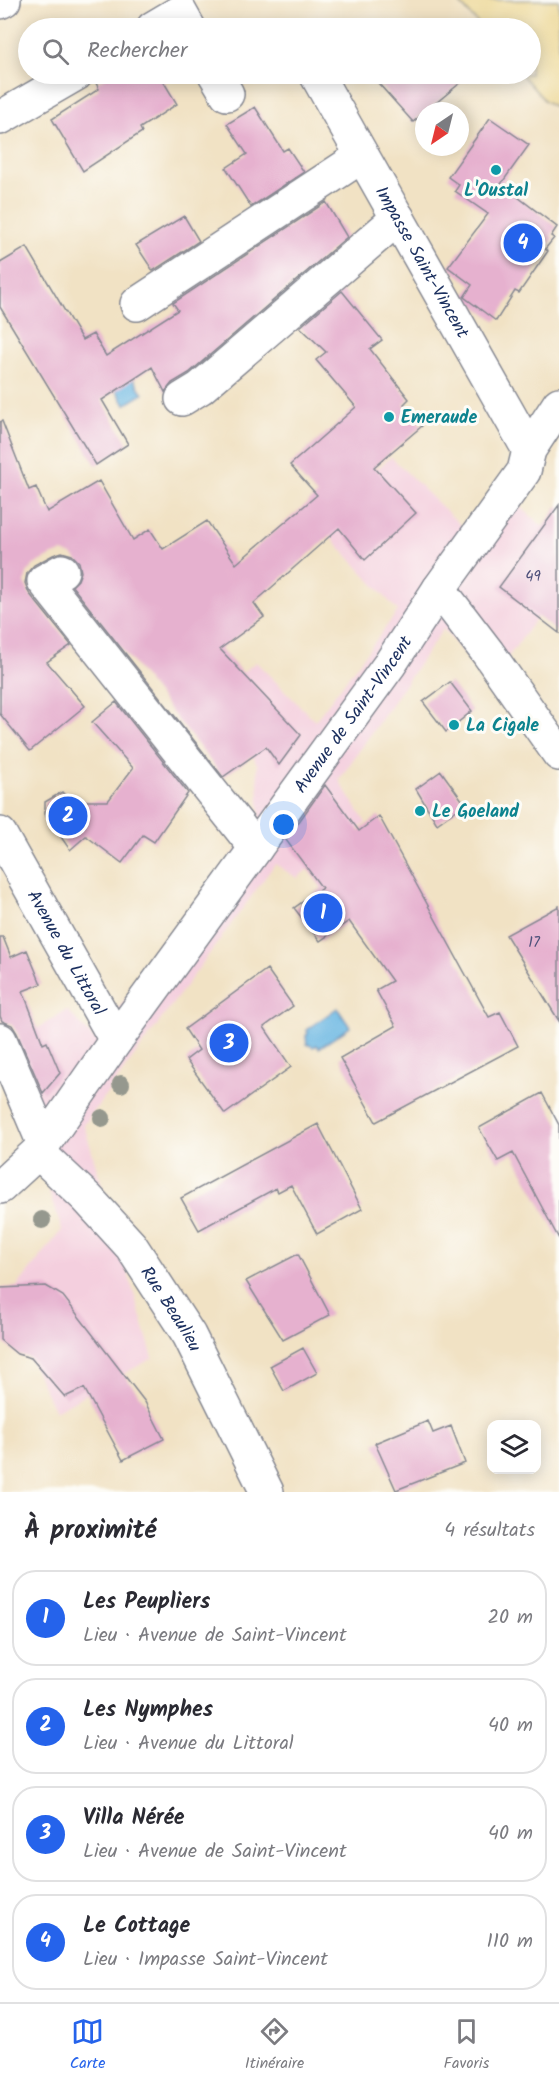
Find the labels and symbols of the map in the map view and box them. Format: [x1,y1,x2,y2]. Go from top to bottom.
north arrow [415,102,469,156]
marker: L'Oustal [489,163,503,177]
place label: L'Oustal [464,177,528,206]
street label: Impasse Saint-Vincent [366,181,476,345]
pin: 4 [504,220,542,266]
place label: Emeraude [401,404,478,433]
marker: Emeraude [382,410,396,424]
house number: 49 [525,565,541,589]
street label: Avenue de Saint-Vincent [287,630,421,800]
place label: La Cigale [466,712,539,741]
marker: La Cigale [447,718,461,732]
pin: 2 [48,794,88,838]
place label: Le Goeland [432,798,519,827]
marker: Le Goeland [413,804,427,818]
your location [269,810,298,839]
street label: Avenue du Littoral [18,885,113,1022]
pin: 1 [304,890,342,936]
house number: 17 [528,931,541,955]
pin: 3 [210,1020,248,1066]
street label: Rue Beaulieu [132,1261,208,1357]

